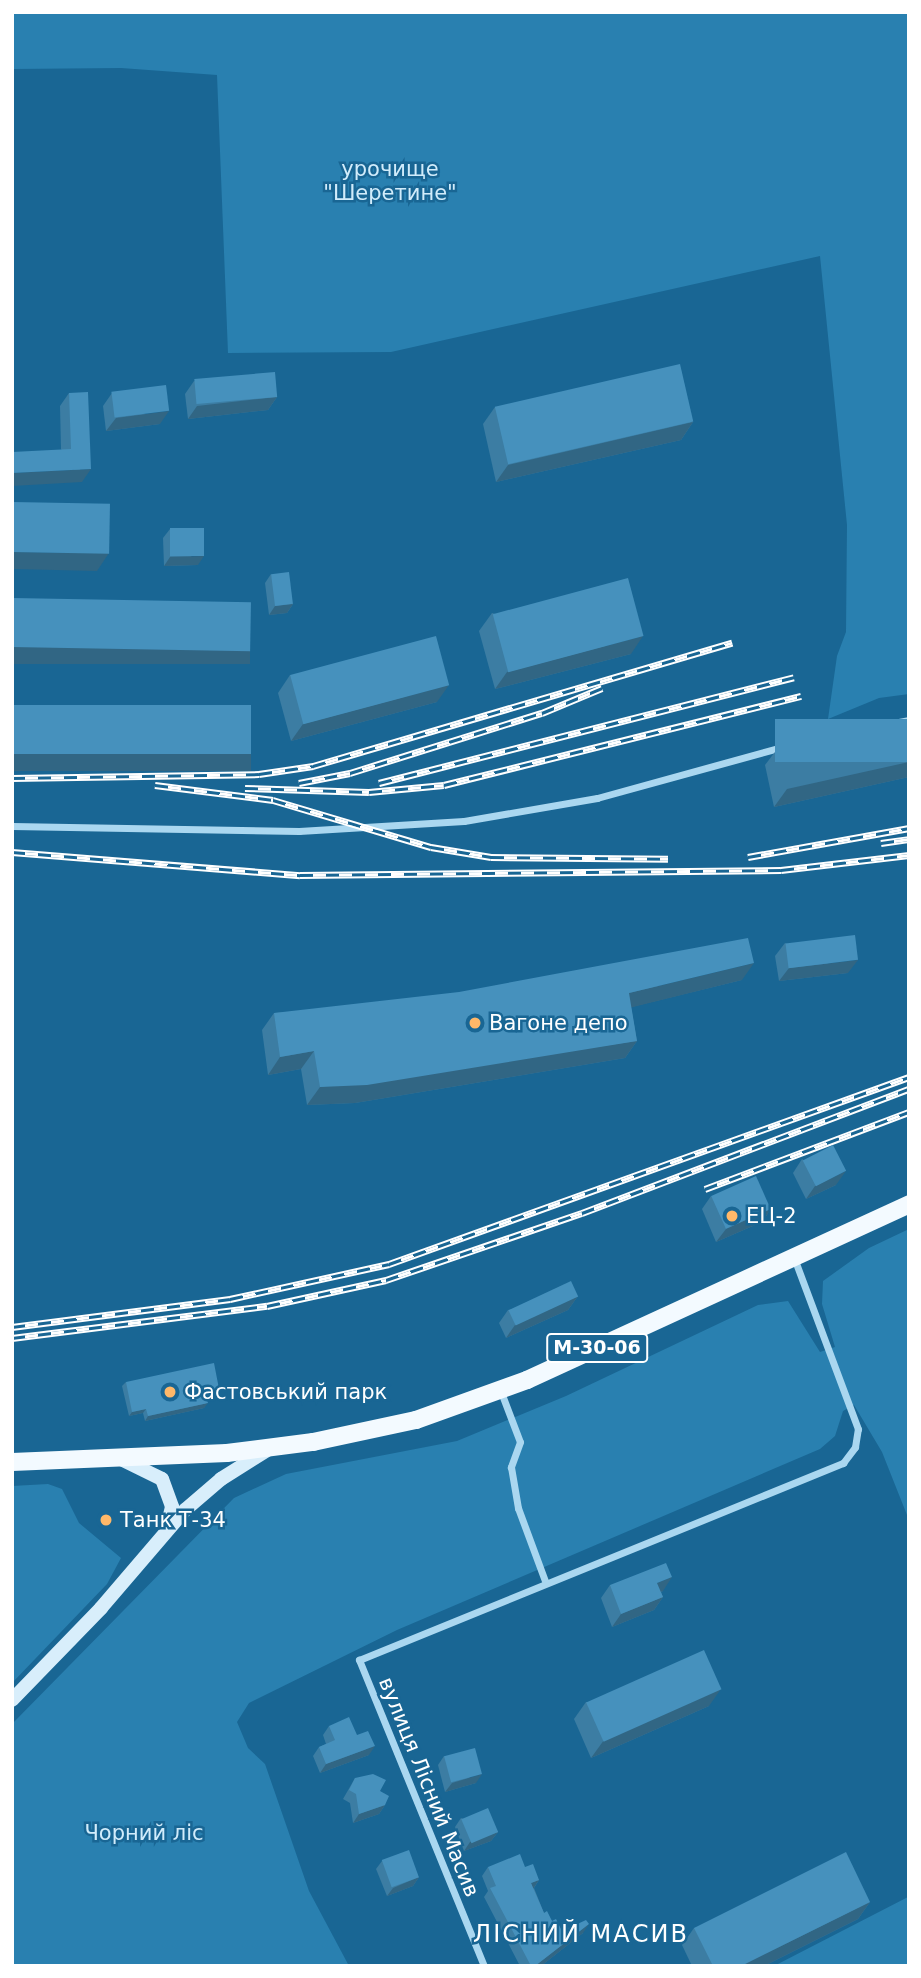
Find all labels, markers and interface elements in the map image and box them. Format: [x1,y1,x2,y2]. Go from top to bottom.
park label: урочище "Шеретине" [323,156,457,206]
place label: Вагоне депо [489,1010,627,1036]
marker: Вагоне депо [467,1015,483,1031]
place label: ЕЦ-2 [746,1203,797,1229]
marker: ЕЦ-2 [724,1208,740,1224]
road number: М-30-06 [544,1332,650,1364]
place label: Фастовський парк [184,1379,387,1405]
marker: Фастовський парк [162,1384,178,1400]
place label: Танк Т-34 [120,1507,226,1533]
marker: Танк Т-34 [98,1512,114,1528]
street label: вулиця Лісний Масив [373,1673,485,1901]
park label: Чорний ліс [84,1820,204,1846]
district label: ЛІСНИЙ МАСИВ [475,1921,687,1949]

